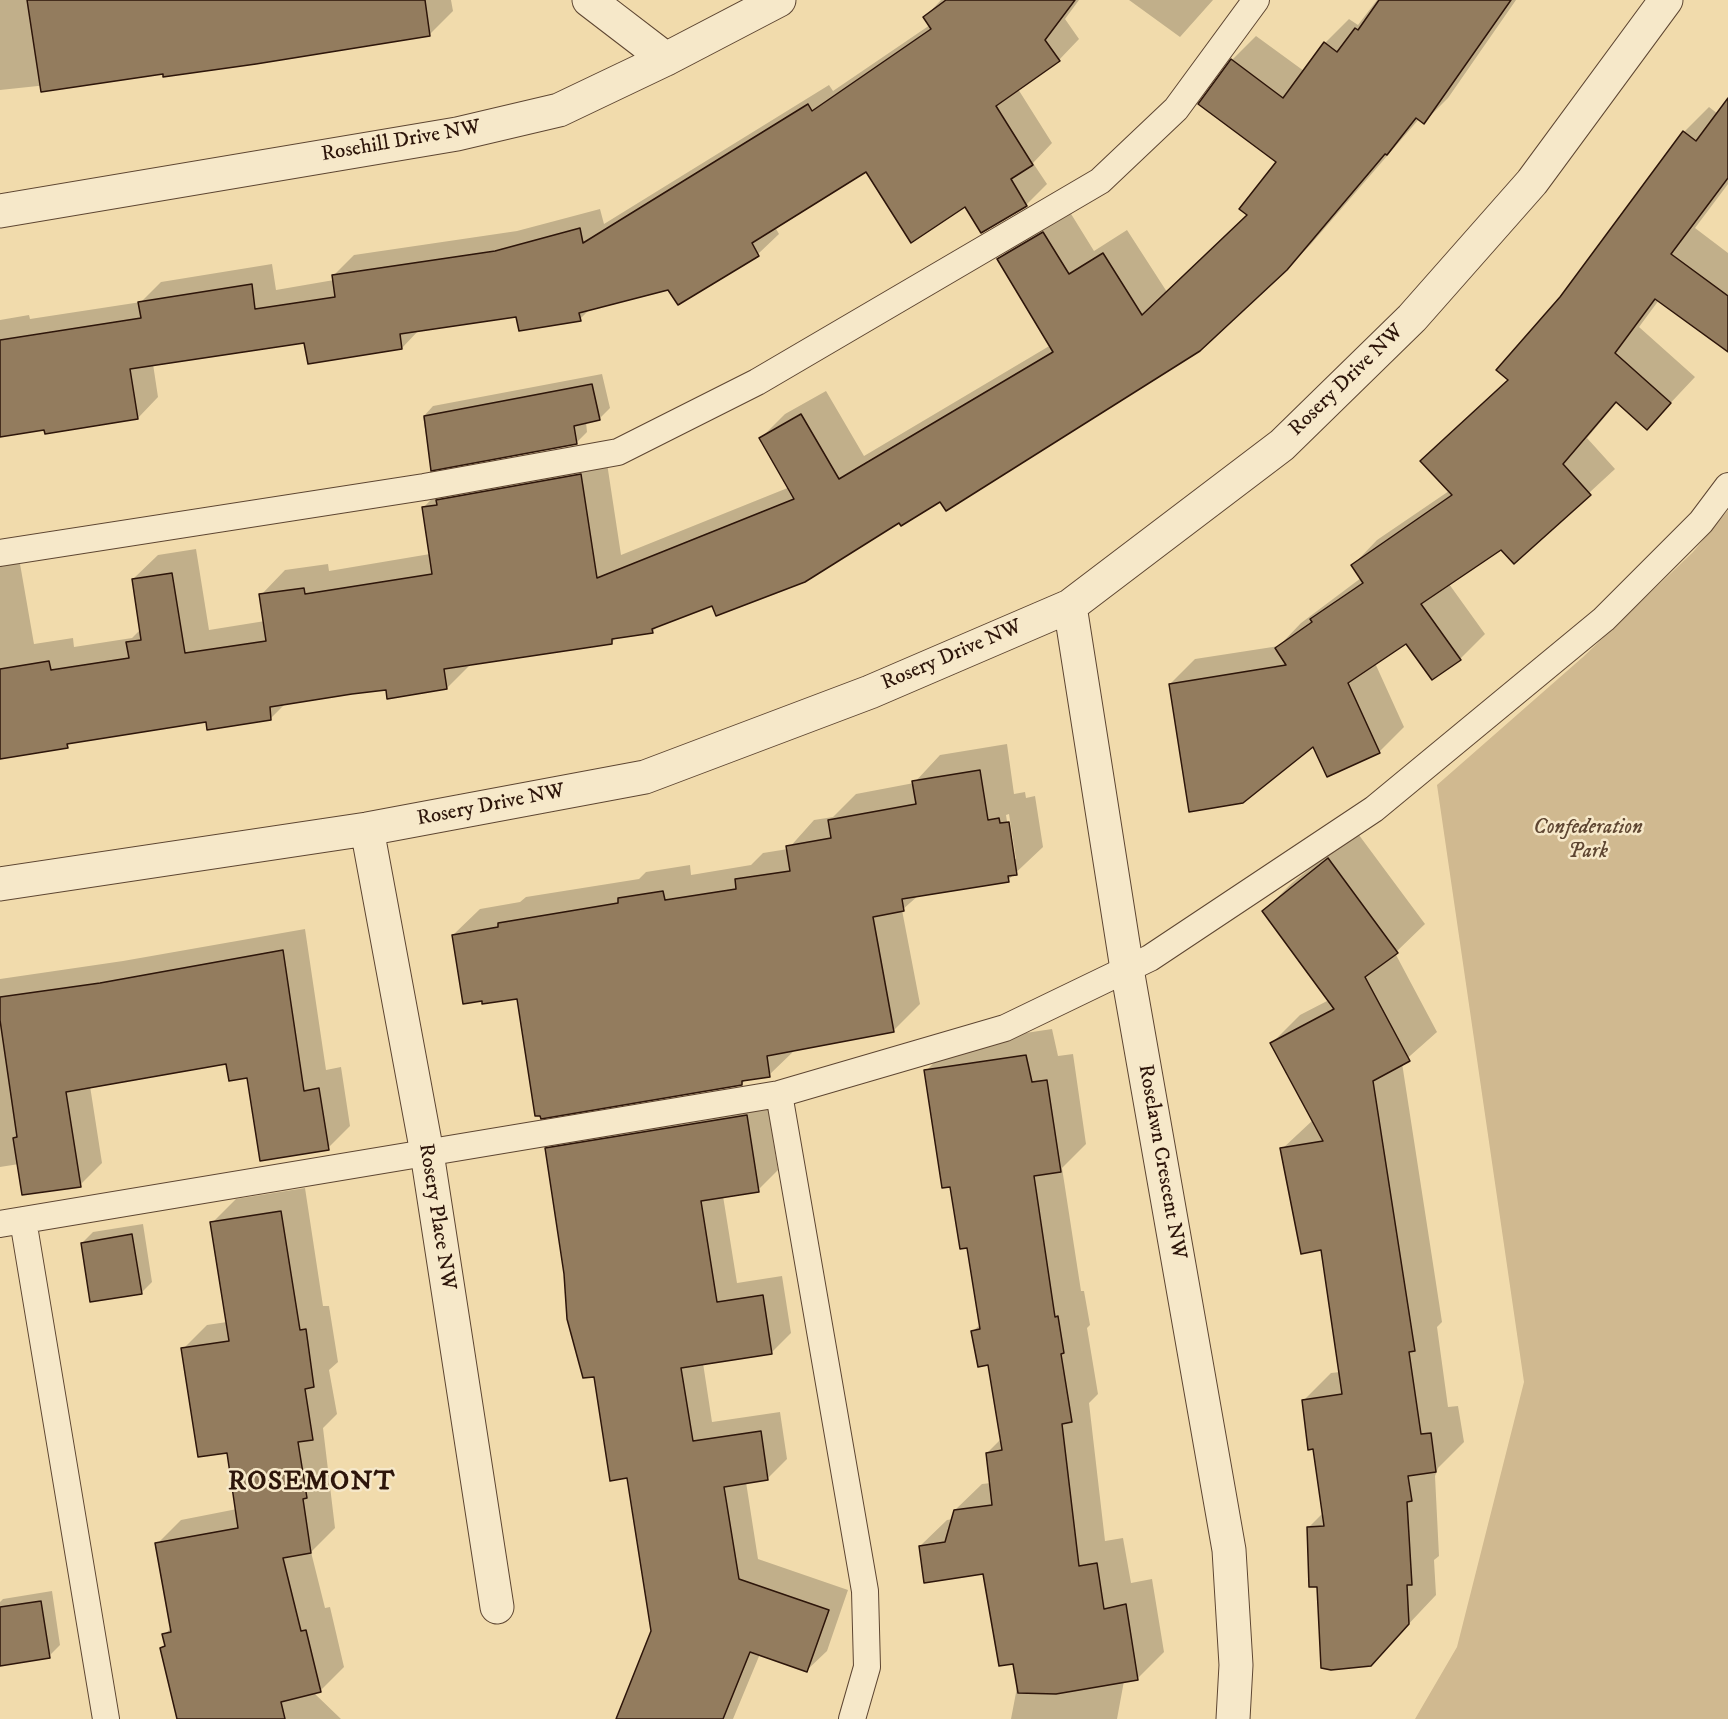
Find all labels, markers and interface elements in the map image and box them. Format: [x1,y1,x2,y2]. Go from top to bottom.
street label: Rosehill Drive NW [320,116,482,168]
street label: Rosery Drive NW [1284,320,1410,442]
street label: Rosery Drive NW [878,615,1026,697]
street label: Rosery Drive NW [415,779,567,833]
park label: Confederation Park [1533,816,1643,866]
street label: Roselawn Crescent NW [1131,1063,1191,1261]
street label: Rosery Place NW [412,1142,460,1292]
district label: ROSEMONT [228,1467,396,1499]

